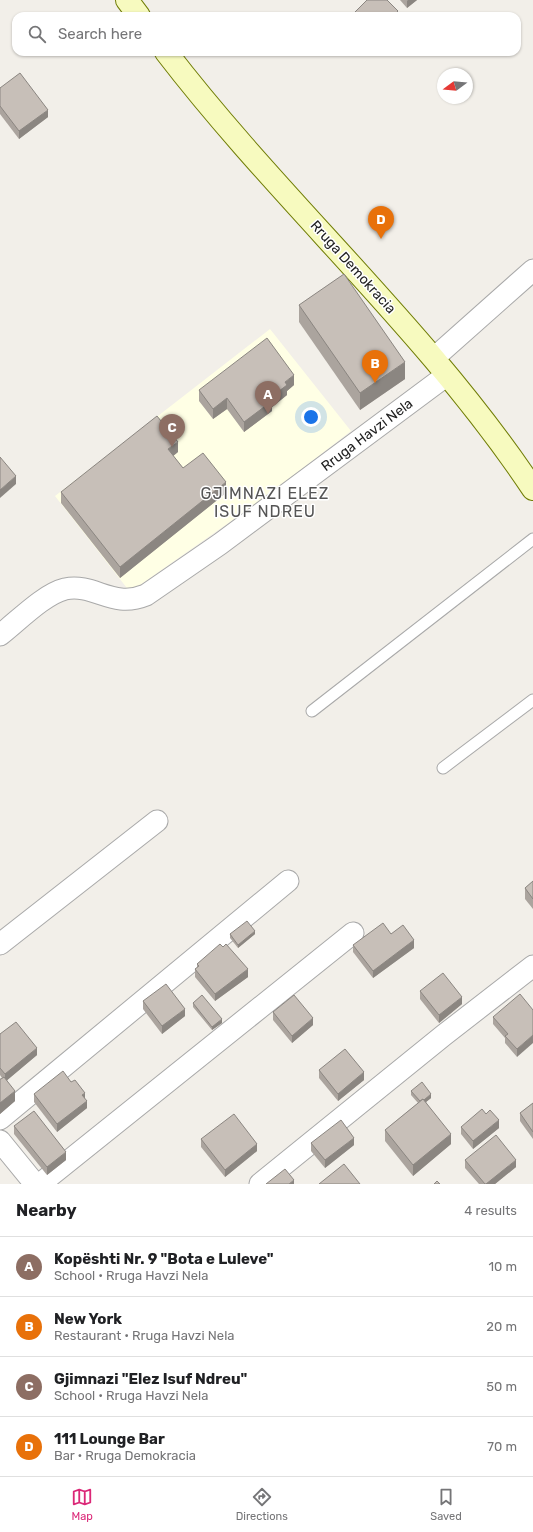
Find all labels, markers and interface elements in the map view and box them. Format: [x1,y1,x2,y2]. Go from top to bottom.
search box [12,12,521,56]
icon: search [26,23,48,45]
text: Search here [58,25,142,43]
north arrow [437,68,473,104]
pin: D [368,206,394,239]
street label: Rruga Demokracia [307,217,399,317]
pin: B [362,350,388,383]
pin: A [255,381,281,414]
street label: Rruga Havzi Nela [318,395,416,475]
your location [301,407,321,427]
pin: C [159,414,185,447]
district label: GJIMNAZI ELEZ ISUF NDREU [201,484,329,521]
text: Nearby [16,1200,77,1220]
text: 4 results [464,1203,517,1218]
text: Kopështi Nr. 9 "Bota e Luleve" [54,1250,274,1268]
text: A [24,1259,34,1274]
text: 10 m [488,1259,517,1274]
text: School · Rruga Havzi Nela [54,1268,208,1283]
text: New York [54,1310,122,1328]
text: B [24,1319,34,1334]
text: 20 m [486,1319,517,1334]
text: Restaurant · Rruga Havzi Nela [54,1328,234,1343]
text: Gjimnazi "Elez Isuf Ndreu" [54,1370,247,1388]
text: C [24,1379,34,1394]
text: 50 m [486,1379,517,1394]
text: School · Rruga Havzi Nela [54,1388,208,1403]
text: 111 Lounge Bar [54,1430,165,1448]
text: D [24,1439,34,1454]
text: 70 m [487,1439,517,1454]
text: Bar · Rruga Demokracia [54,1448,196,1463]
tab: Map [71,1486,93,1523]
tab: Directions [236,1486,288,1523]
tab: Saved [430,1486,462,1523]

